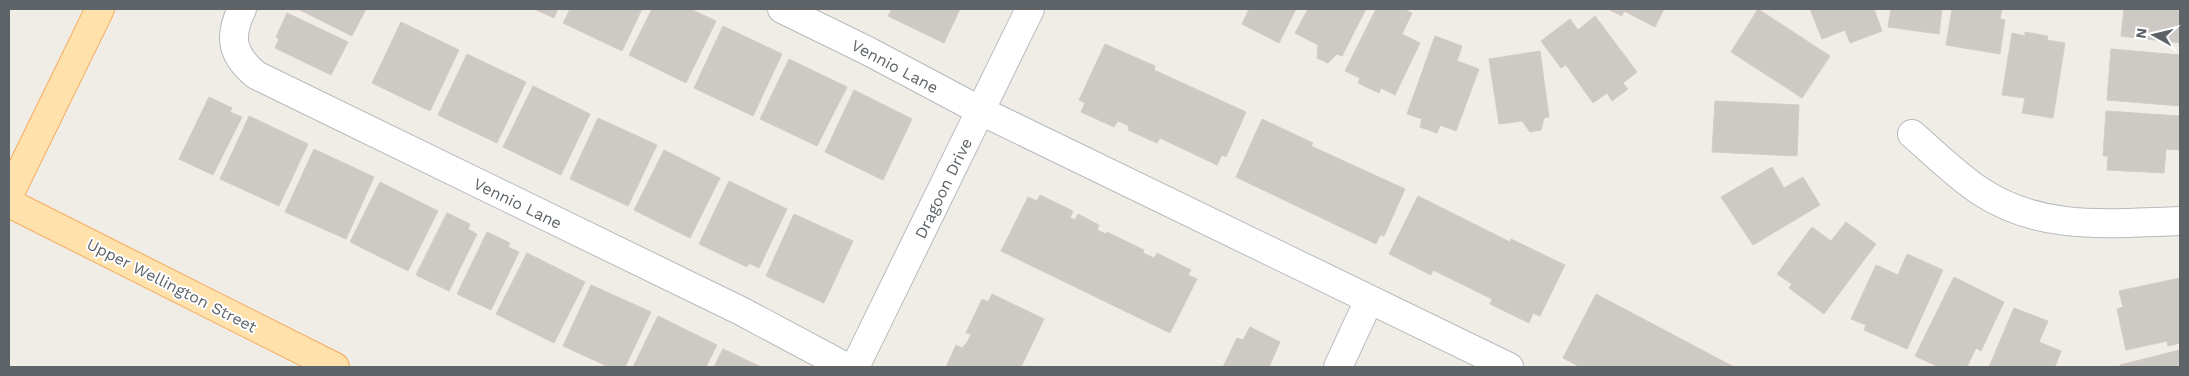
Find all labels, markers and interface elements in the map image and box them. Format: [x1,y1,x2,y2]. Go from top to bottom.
north arrow [2129,10,2179,60]
text: N [2132,27,2150,39]
street label: Vennio Lane [848,36,941,97]
street label: Dragoon Drive [911,135,976,242]
street label: Vennio Lane [471,174,565,233]
street label: Upper Wellington Street [84,234,260,337]

